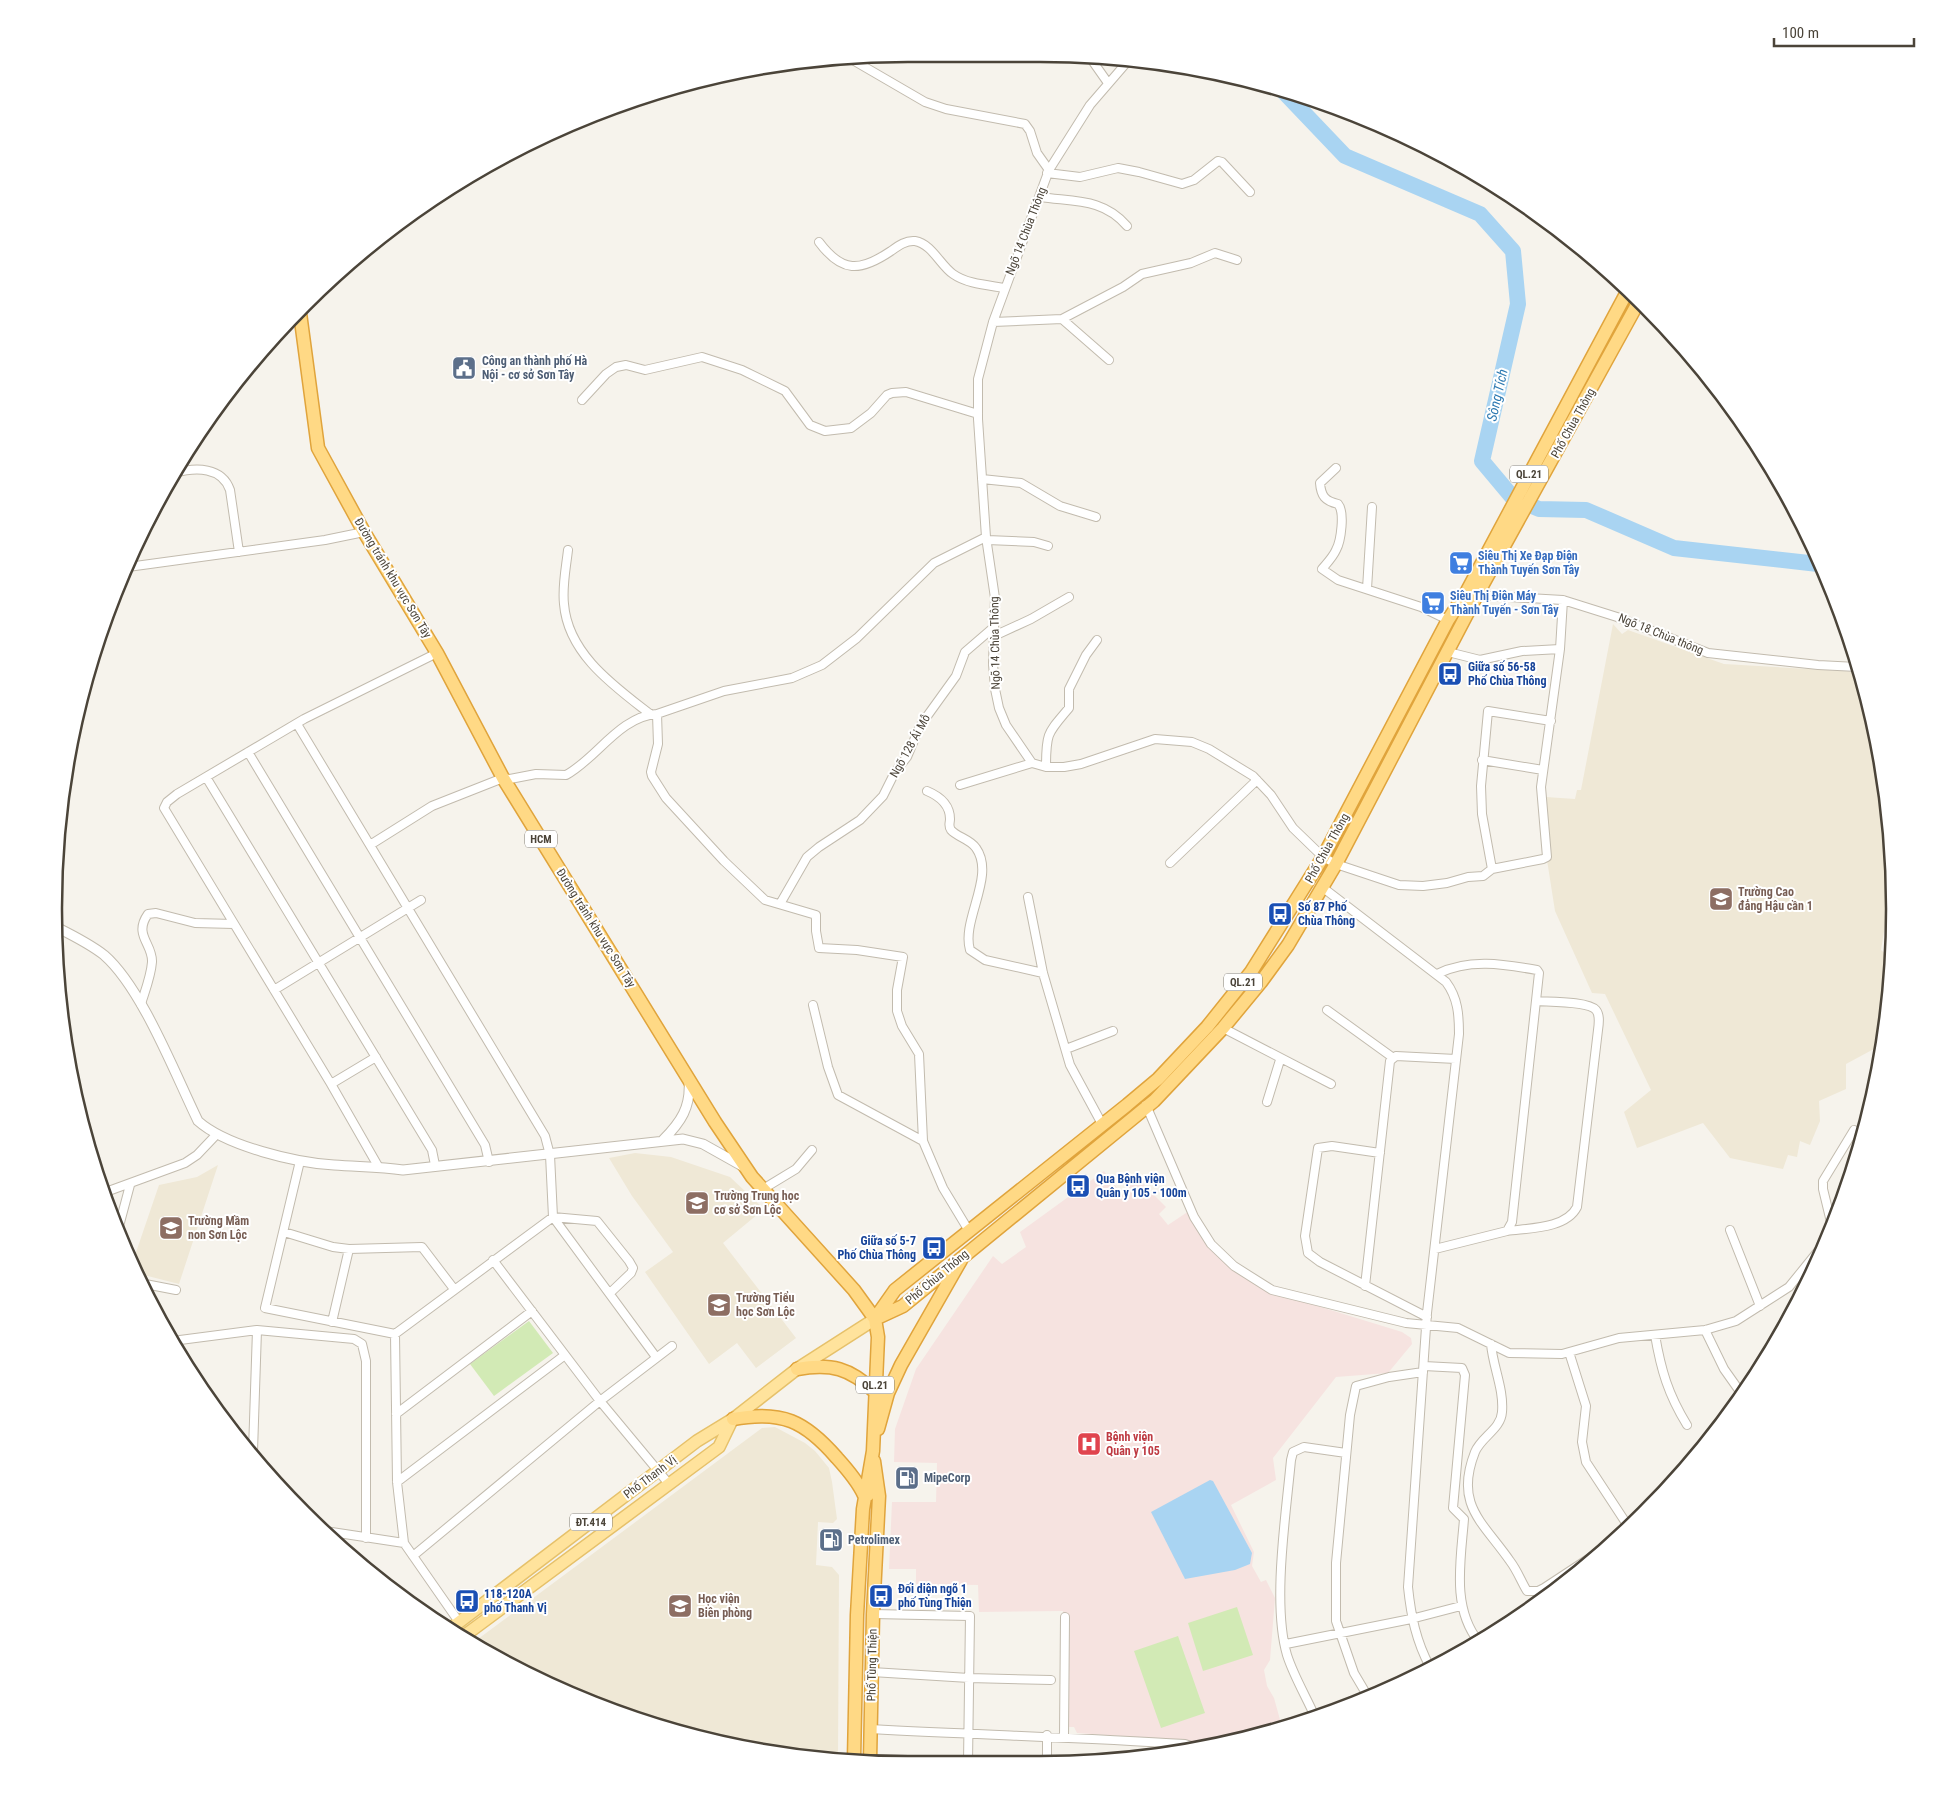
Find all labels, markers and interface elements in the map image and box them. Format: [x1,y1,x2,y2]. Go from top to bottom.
scale bar [1774,15,1914,47]
text: 100 m [1782,24,1819,42]
street label: Ngõ 14 Chùa Thông [1003,185,1049,277]
place label: Công an thành phố Hà Nội - cơ sở Sơn Tây [482,354,588,382]
public building icon: Công an thành phố Hà Nội - cơ sở Sơn Tây [451,355,477,381]
water label: Sông Tích [1483,367,1511,423]
street label: Phố Chùa Thông [1548,386,1598,460]
road number: QL.21 [1510,466,1548,482]
street label: Đường tránh khu vực Sơn Tây [351,515,435,641]
place label: Siêu Thị Xe Đạp Điện Thành Tuyến Sơn Tây [1478,549,1580,577]
supermarket icon: Siêu Thị Xe Đạp Điện Thành Tuyến Sơn Tây [1448,550,1474,576]
place label: Siêu Thị Điện Máy Thành Tuyến - Sơn Tây [1450,589,1559,617]
supermarket icon: Siêu Thị Điện Máy Thành Tuyến - Sơn Tây [1420,590,1446,616]
street label: Ngõ 14 Chùa Thông [987,596,1003,690]
street label: Ngõ 18 Chùa thông [1616,611,1706,658]
place label: Giữa số 56-58 Phố Chùa Thông [1468,660,1547,688]
bus stop icon: Giữa số 56-58 Phố Chùa Thông [1437,661,1463,687]
street label: Ngõ 128 Ái Mỗ [886,711,933,780]
street label: Phố Chùa Thông [1302,811,1352,885]
road number: HCM [525,831,557,848]
street label: Đường tránh khu vực Sơn Tây [554,866,638,990]
place label: Trường Cao đẳng Hậu cần 1 [1738,885,1813,913]
school or university icon: Trường Cao đẳng Hậu cần 1 [1708,886,1734,912]
place label: Số 87 Phố Chùa Thông [1298,900,1355,928]
bus stop icon: Số 87 Phố Chùa Thông [1267,901,1293,927]
road number: QL.21 [1224,974,1262,990]
place label: Qua Bệnh viện Quân y 105 - 100m [1096,1172,1187,1200]
bus stop icon: Qua Bệnh viện Quân y 105 - 100m [1065,1173,1091,1199]
place label: Trường Trung học cơ sở Sơn Lộc [714,1189,800,1217]
school or university icon: Trường Trung học cơ sở Sơn Lộc [684,1190,710,1216]
place label: Trường Mầm non Sơn Lộc [188,1214,249,1242]
school or university icon: Trường Mầm non Sơn Lộc [158,1215,184,1241]
place label: Giữa số 5-7 Phố Chùa Thông [837,1234,916,1262]
bus stop icon: Giữa số 5-7 Phố Chùa Thông [921,1235,947,1261]
street label: Phố Chùa Thông [903,1247,971,1307]
place label: Trường Tiểu học Sơn Lộc [736,1291,795,1319]
school or university icon: Trường Tiểu học Sơn Lộc [706,1292,732,1318]
road number: QL.21 [856,1376,894,1394]
place label: Bệnh viện Quân y 105 [1106,1430,1160,1458]
hospital icon: Bệnh viện Quân y 105 [1076,1431,1102,1457]
street label: Phố Thanh Vị [621,1453,679,1501]
fuel station icon: MipeCorp [894,1465,920,1491]
place label: MipeCorp [924,1471,971,1485]
road number: ĐT.414 [570,1514,612,1530]
fuel station icon: Petrolimex [818,1527,844,1553]
place label: Petrolimex [848,1533,901,1547]
place label: Đối diện ngõ 1 phố Tùng Thiện [898,1582,972,1610]
bus stop icon: Đối diện ngõ 1 phố Tùng Thiện [868,1583,894,1609]
place label: 118-120A phố Thanh Vị [484,1587,547,1615]
bus stop icon: 118-120A phố Thanh Vị [454,1588,480,1614]
place label: Học viện Biên phòng [698,1592,752,1620]
school or university icon: Học viện Biên phòng [667,1593,693,1619]
street label: Phố Tùng Thiện [864,1628,880,1702]

